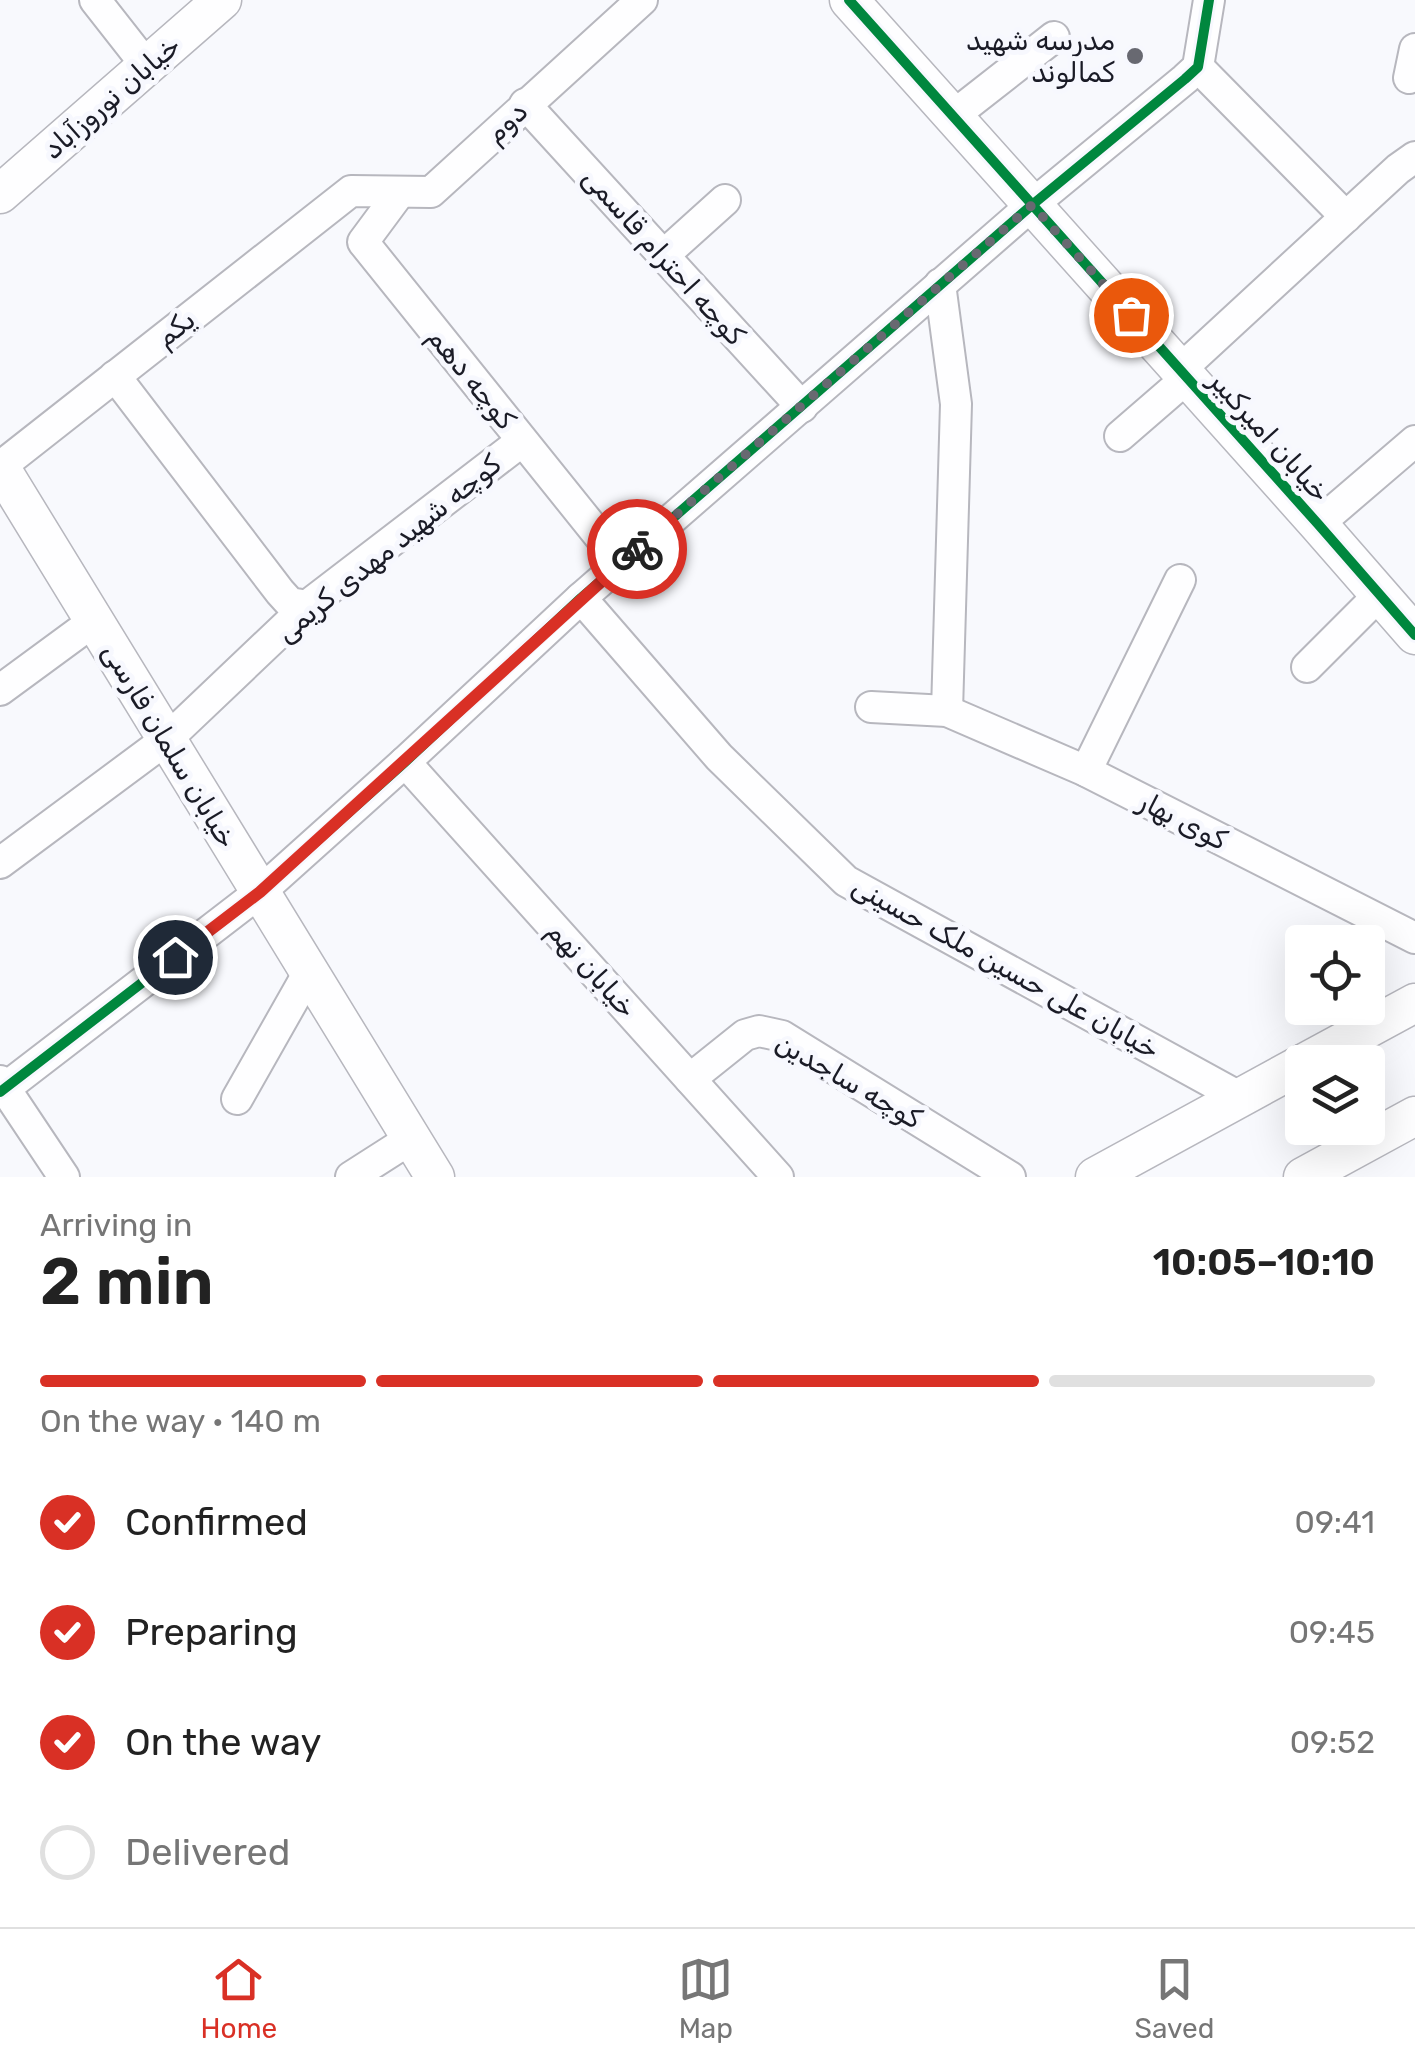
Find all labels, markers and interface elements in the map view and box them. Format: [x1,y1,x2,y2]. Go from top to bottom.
place label: مدرسه شهید کمالوند [966,24,1115,89]
street label: خیابان نوروزآباد [36,29,187,166]
marker: مدرسه شهید کمالوند [1124,45,1146,67]
street label: دوم [478,95,536,151]
street label: کوچه احترام قاسمی [574,161,752,353]
pin [1089,273,1174,358]
icon: bag [1104,288,1159,343]
street label: یکم [149,303,203,356]
street label: کوچه دهم [419,321,523,437]
street label: خیابان امیرکبیر [1201,363,1337,509]
street label: کوچه شهید مهدی کریمی [269,447,508,649]
courier [587,499,687,599]
icon: bike [610,522,665,577]
street label: خیابان سلمان فارسی [95,637,244,854]
street label: کوی بهار [1131,783,1233,857]
street label: خیابان علی حسین ملک حسینی [846,869,1165,1066]
street label: خیابان نهم [538,914,643,1026]
pin [133,915,218,1000]
map controls [1285,925,1385,1145]
button: locate [1285,925,1385,1025]
icon: home [148,930,203,985]
street label: کوچه ساجدین [770,1025,928,1136]
button: layers [1285,1045,1385,1145]
text: Arriving in [40,1206,192,1244]
text: 10:05–10:10 [1153,1239,1375,1285]
text: 2 min [40,1243,214,1320]
text: On the way · 140 m [40,1402,321,1440]
icon: check [40,1495,95,1550]
text: Confirmed [125,1499,308,1545]
text: 09:41 [1295,1503,1375,1541]
icon: check [40,1605,95,1660]
text: Preparing [125,1609,298,1655]
text: 09:45 [1289,1613,1375,1651]
icon: check [40,1715,95,1770]
text: On the way [125,1719,321,1765]
text: 09:52 [1290,1723,1375,1761]
text: Delivered [125,1829,290,1875]
tab: Home [201,1952,277,2045]
tab: Map [678,1952,733,2045]
tab: Saved [1134,1952,1214,2045]

